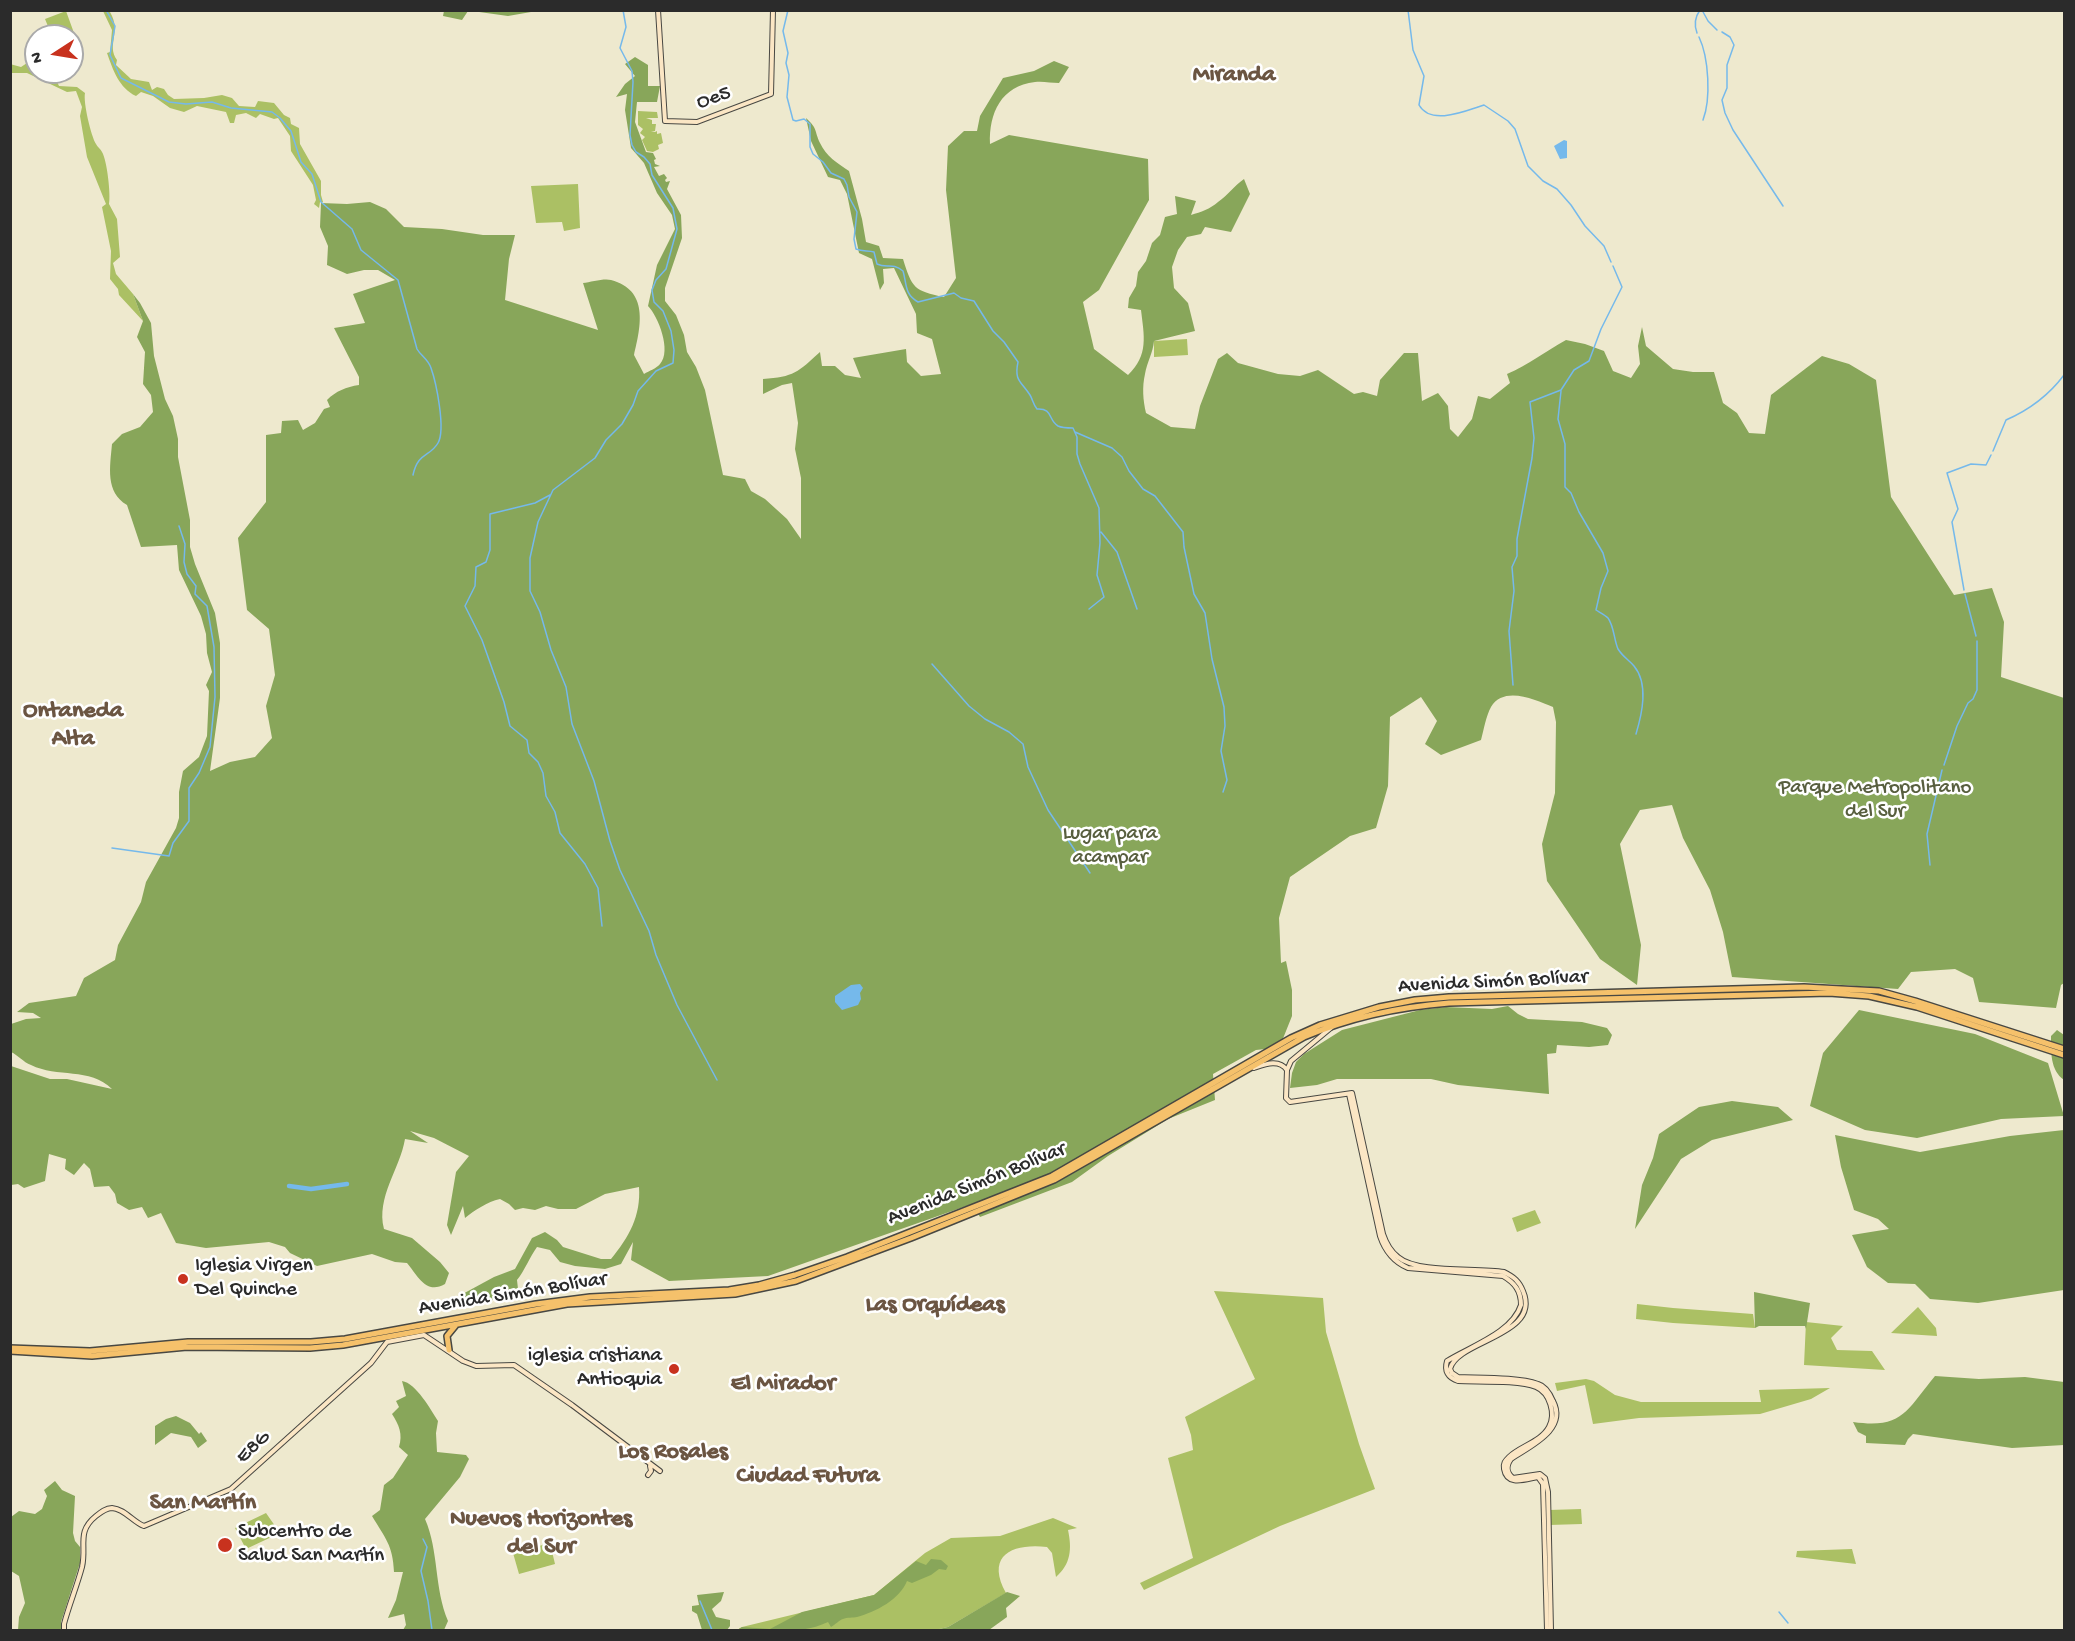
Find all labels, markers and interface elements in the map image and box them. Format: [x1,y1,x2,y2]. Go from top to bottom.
north arrow [24,24,84,84]
text: N [27,50,48,65]
district label: Miranda [1193,62,1275,90]
street label: Oe5 [694,81,734,117]
district label: Ontaneda Alta [23,698,123,754]
park label: Parque Metropolitano del Sur [1779,776,1971,826]
park label: Lugar para acampar [1063,822,1157,872]
street label: Avenida Simón Bolívar [1397,965,1589,1001]
street label: Avenida Simón Bolívar [884,1138,1070,1232]
place label: Iglesia Virgen Del Quinche [195,1254,313,1304]
street label: Avenida Simón Bolívar [417,1268,609,1322]
marker: Iglesia Virgen Del Quinche [176,1272,190,1286]
district label: Las Orquídeas [865,1292,1005,1320]
place label: iglesia cristiana Antioquia [528,1344,662,1394]
marker: iglesia cristiana Antioquia [667,1362,681,1376]
district label: El Mirador [731,1371,835,1399]
street label: E8G [232,1426,276,1470]
district label: Los Rosales [618,1439,728,1467]
district label: Ciudad Futura [736,1463,880,1491]
district label: San Martín [150,1490,256,1518]
district label: Nuevos Horizontes del Sur [450,1506,632,1562]
place label: Subcentro de Salud San Martín [238,1520,384,1570]
marker: Subcentro de Salud San Martín [216,1536,234,1554]

